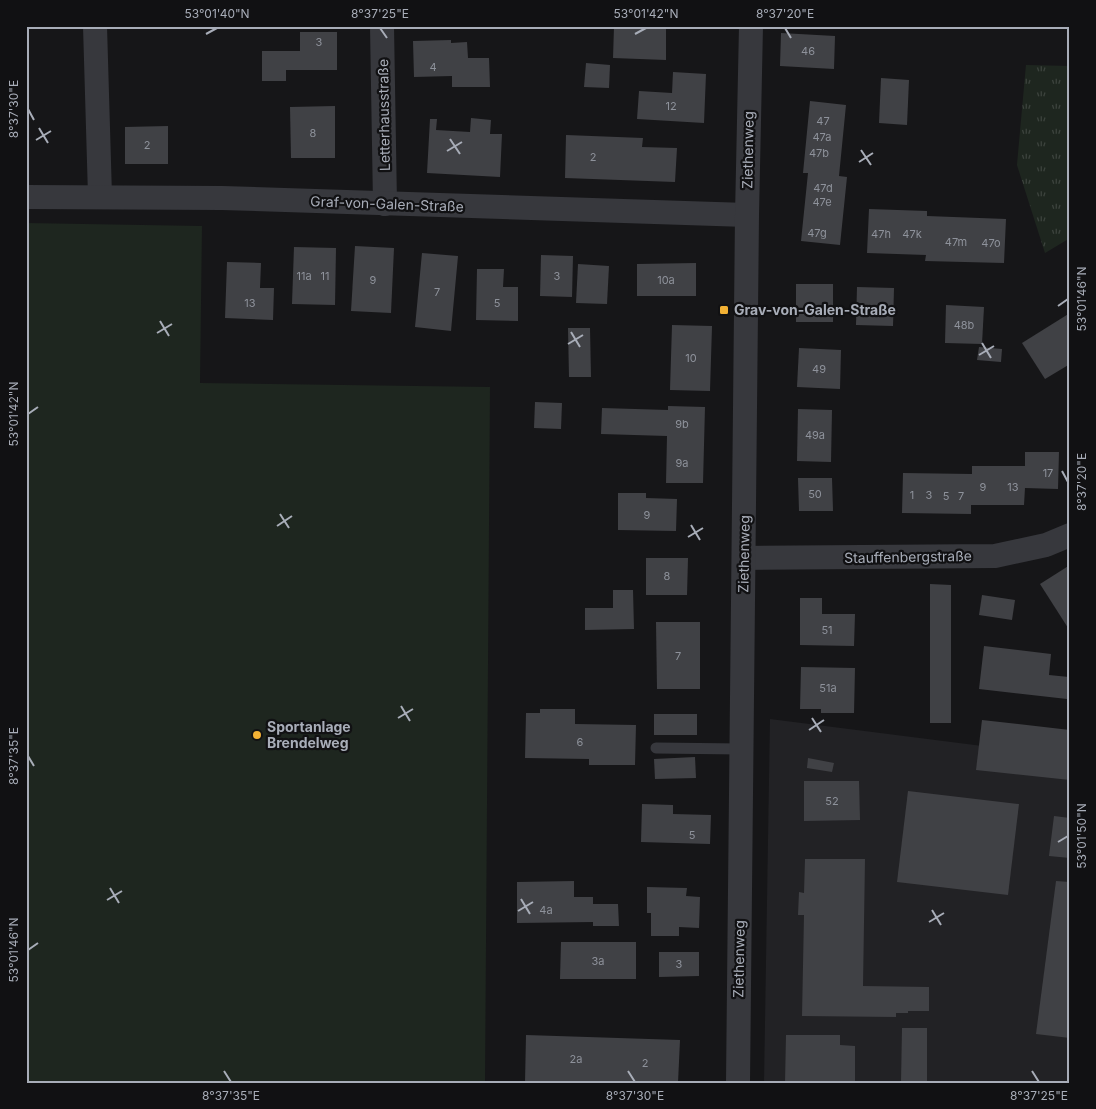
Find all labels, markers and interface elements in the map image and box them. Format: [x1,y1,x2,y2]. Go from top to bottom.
text: 53°01'40"N [184,6,250,21]
text: 8°37'25"E [351,6,409,21]
text: 53°01'42"N [614,6,679,21]
text: 8°37'20"E [756,6,814,21]
house number: 3 [316,35,323,49]
house number: 46 [801,44,815,58]
street label: Letterhausstraße [374,59,393,171]
house number: 4 [429,60,437,74]
text: 8°37'30"E [6,80,21,138]
house number: 12 [665,99,677,113]
street label: Ziethenweg [738,111,757,189]
house number: 47 [816,114,830,128]
house number: 8 [310,126,317,140]
house number: 47a [812,130,832,144]
house number: 2 [144,138,150,152]
house number: 47b [809,146,829,160]
house number: 2 [590,150,596,164]
house number: 47d [813,181,833,195]
street label: Graf-von-Galen-Straße [310,192,464,215]
house number: 47e [812,195,832,209]
house number: 47g [807,226,827,240]
house number: 47h [871,227,891,241]
house number: 47k [902,227,922,241]
house number: 47m [945,235,967,249]
house number: 47o [981,236,1001,250]
text: 53°01'46"N [1074,266,1089,332]
house number: 11a [296,269,312,283]
house number: 11 [321,269,329,283]
house number: 3 [554,269,561,283]
house number: 9 [370,273,377,287]
house number: 10a [657,273,675,287]
house number: 7 [434,285,440,299]
house number: 13 [244,296,256,310]
house number: 5 [494,296,501,310]
place label: Grav-von-Galen-Straße [734,301,896,318]
marker: Grav-von-Galen-Straße [718,304,730,316]
house number: 48b [954,318,975,332]
house number: 10 [685,351,697,365]
house number: 49 [812,362,826,376]
text: 53°01'42"N [6,382,21,447]
house number: 9b [675,417,689,431]
house number: 49a [805,428,825,442]
text: 8°37'20"E [1074,453,1089,511]
house number: 9a [676,456,689,470]
house number: 17 [1043,466,1053,480]
house number: 9 [980,480,987,494]
house number: 13 [1007,480,1019,494]
house number: 50 [808,487,822,501]
house number: 1 [910,488,914,502]
house number: 3 [926,488,933,502]
house number: 5 [943,489,950,503]
house number: 7 [958,489,964,503]
house number: 9 [644,508,651,522]
street label: Ziethenweg [734,515,753,593]
street label: Stauffenbergstraße [844,547,972,566]
house number: 8 [664,569,671,583]
house number: 51 [821,623,833,637]
house number: 7 [675,649,681,663]
house number: 51a [819,681,837,695]
place label: Sportanlage Brendelweg [267,718,351,751]
text: 8°37'35"E [6,727,21,785]
marker: Sportanlage Brendelweg [251,729,263,741]
house number: 6 [577,735,584,749]
house number: 52 [825,794,839,808]
text: 53°01'50"N [1074,803,1089,869]
house number: 5 [689,828,696,842]
house number: 4a [539,903,553,917]
text: 53°01'46"N [6,917,21,983]
street label: Ziethenweg [729,920,748,998]
house number: 3a [592,954,604,968]
house number: 3 [676,957,683,971]
house number: 2a [570,1052,582,1066]
house number: 2 [642,1056,648,1070]
text: 8°37'35"E [202,1088,260,1103]
text: 8°37'30"E [606,1088,664,1103]
text: 8°37'25"E [1010,1088,1068,1103]

